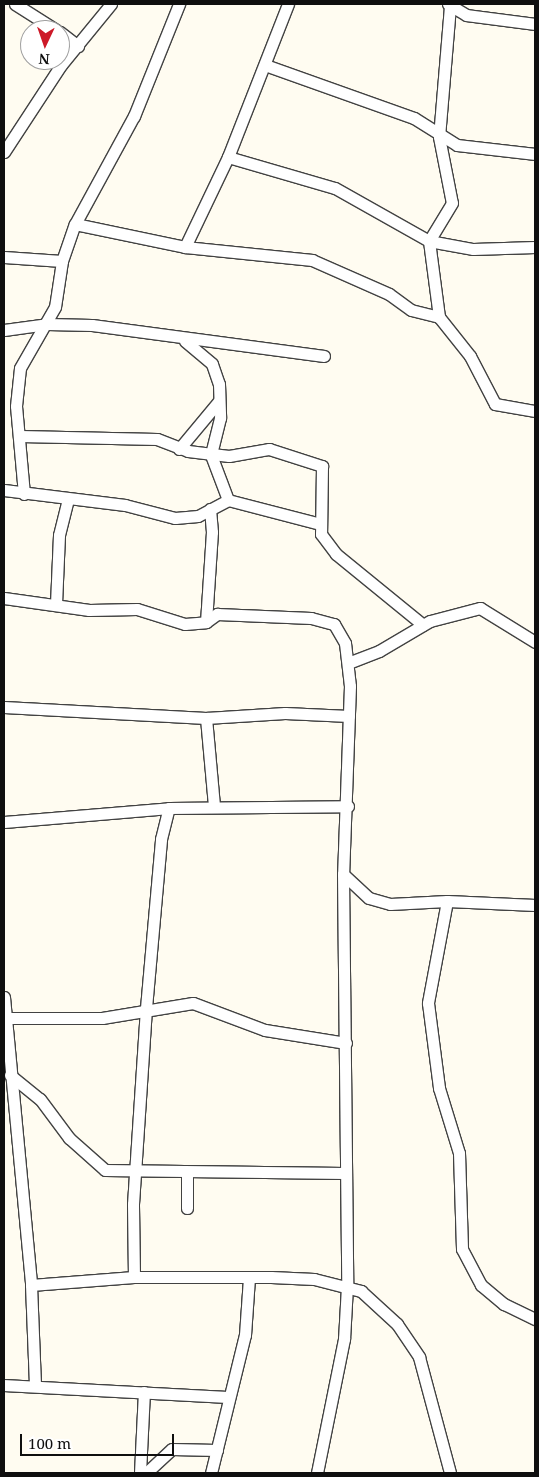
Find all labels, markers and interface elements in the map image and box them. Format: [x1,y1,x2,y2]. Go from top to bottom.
north arrow [20,20,70,70]
text: N [38,50,50,69]
scale bar [22,1424,176,1456]
text: 100 m [28,1433,71,1453]

